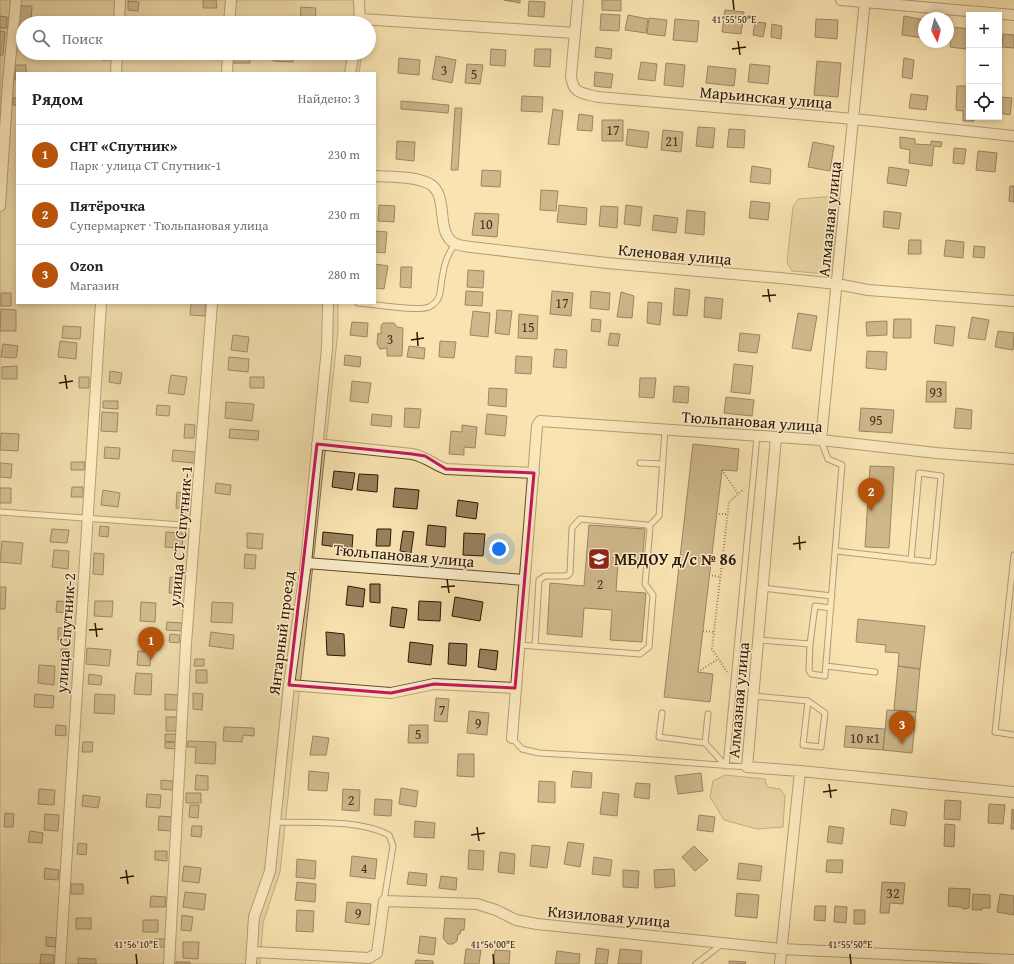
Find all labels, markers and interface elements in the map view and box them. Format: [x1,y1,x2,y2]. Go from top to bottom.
text: 41°55'50"E [712,12,756,27]
north arrow [918,12,954,48]
map controls [966,12,1002,120]
button: + [966,12,1002,48]
search box [16,16,376,60]
icon: search [30,27,52,49]
text: Поиск [62,28,103,49]
button: − [966,48,1002,84]
house number: 3 [441,60,447,80]
house number: 5 [471,64,477,84]
street label: Марьинская улица [699,79,834,115]
button: locate [966,84,1002,120]
text: Рядом [32,86,83,111]
text: Найдено: 3 [298,89,360,108]
house number: 17 [606,120,620,140]
house number: 21 [665,131,679,151]
text: СНТ «Спутник» [70,135,177,156]
text: 1 [42,145,48,164]
text: 230 m [328,145,360,164]
text: Парк · улица СТ Спутник-1 [70,156,222,175]
street label: Алмазная улица [811,160,847,278]
text: Пятёрочка [70,195,145,216]
text: 2 [42,205,48,224]
text: 230 m [328,205,360,224]
house number: 10 [479,214,493,234]
text: Супермаркет · Тюльпановая улица [70,216,268,235]
street label: Кленовая улица [617,237,733,271]
text: Ozon [70,255,103,276]
text: 3 [42,265,48,284]
text: 280 m [328,265,360,284]
text: Магазин [70,276,119,295]
house number: 17 [555,293,569,313]
house number: 15 [521,317,535,337]
house number: 3 [387,329,393,349]
house number: 93 [929,382,943,402]
street label: Тюльпановая улица [681,404,824,438]
house number: 95 [869,410,883,430]
street label: улица СТ Спутник-1 [162,464,198,609]
pin: 2 [858,478,884,511]
street label: Тюльпановая улица [333,537,476,573]
your location [489,539,509,559]
school or university icon: МБДОУ д/с № 86 [586,546,612,572]
place label: МБДОУ д/с № 86 [614,547,736,571]
street label: Янтарный проезд [261,569,301,698]
street label: улица Спутник-2 [49,572,81,695]
house number: 2 [597,574,603,594]
pin: 1 [138,627,164,660]
street label: Алмазная улица [721,641,755,759]
house number: 7 [439,700,446,720]
pin: 3 [889,711,915,744]
house number: 9 [475,713,482,733]
house number: 5 [415,724,421,744]
house number: 10 к1 [850,728,880,748]
house number: 2 [348,790,354,810]
house number: 4 [361,858,368,878]
house number: 32 [886,883,900,903]
street label: Кизиловая улица [547,899,672,933]
house number: 9 [355,903,362,923]
text: 41°56'10"E [114,937,158,952]
text: 41°56'00"E [471,937,515,952]
text: 41°55'50"E [828,937,872,952]

